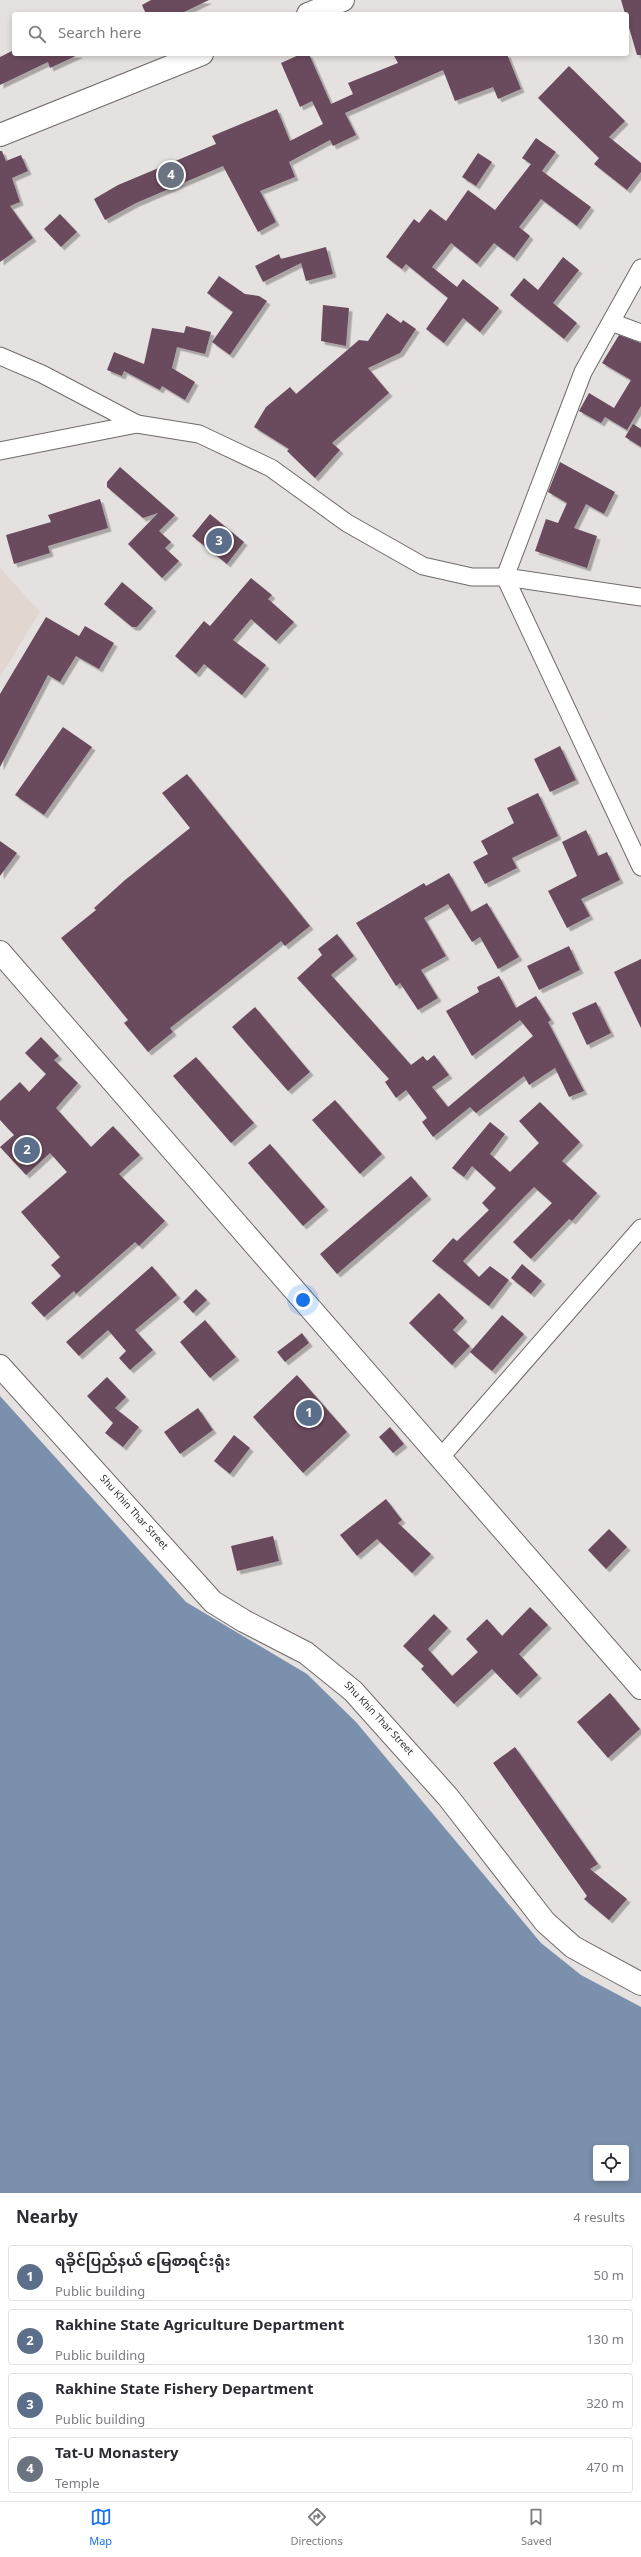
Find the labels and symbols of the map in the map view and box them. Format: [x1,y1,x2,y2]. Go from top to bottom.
pin: 4 [158,160,184,190]
pin: 3 [206,526,232,556]
pin: 2 [14,1135,40,1165]
your location [293,1290,313,1310]
pin: 1 [296,1398,322,1428]
street label: Shu Khin Thar Street [93,1470,174,1556]
street label: Shu Khin Thar Street [337,1676,419,1762]

